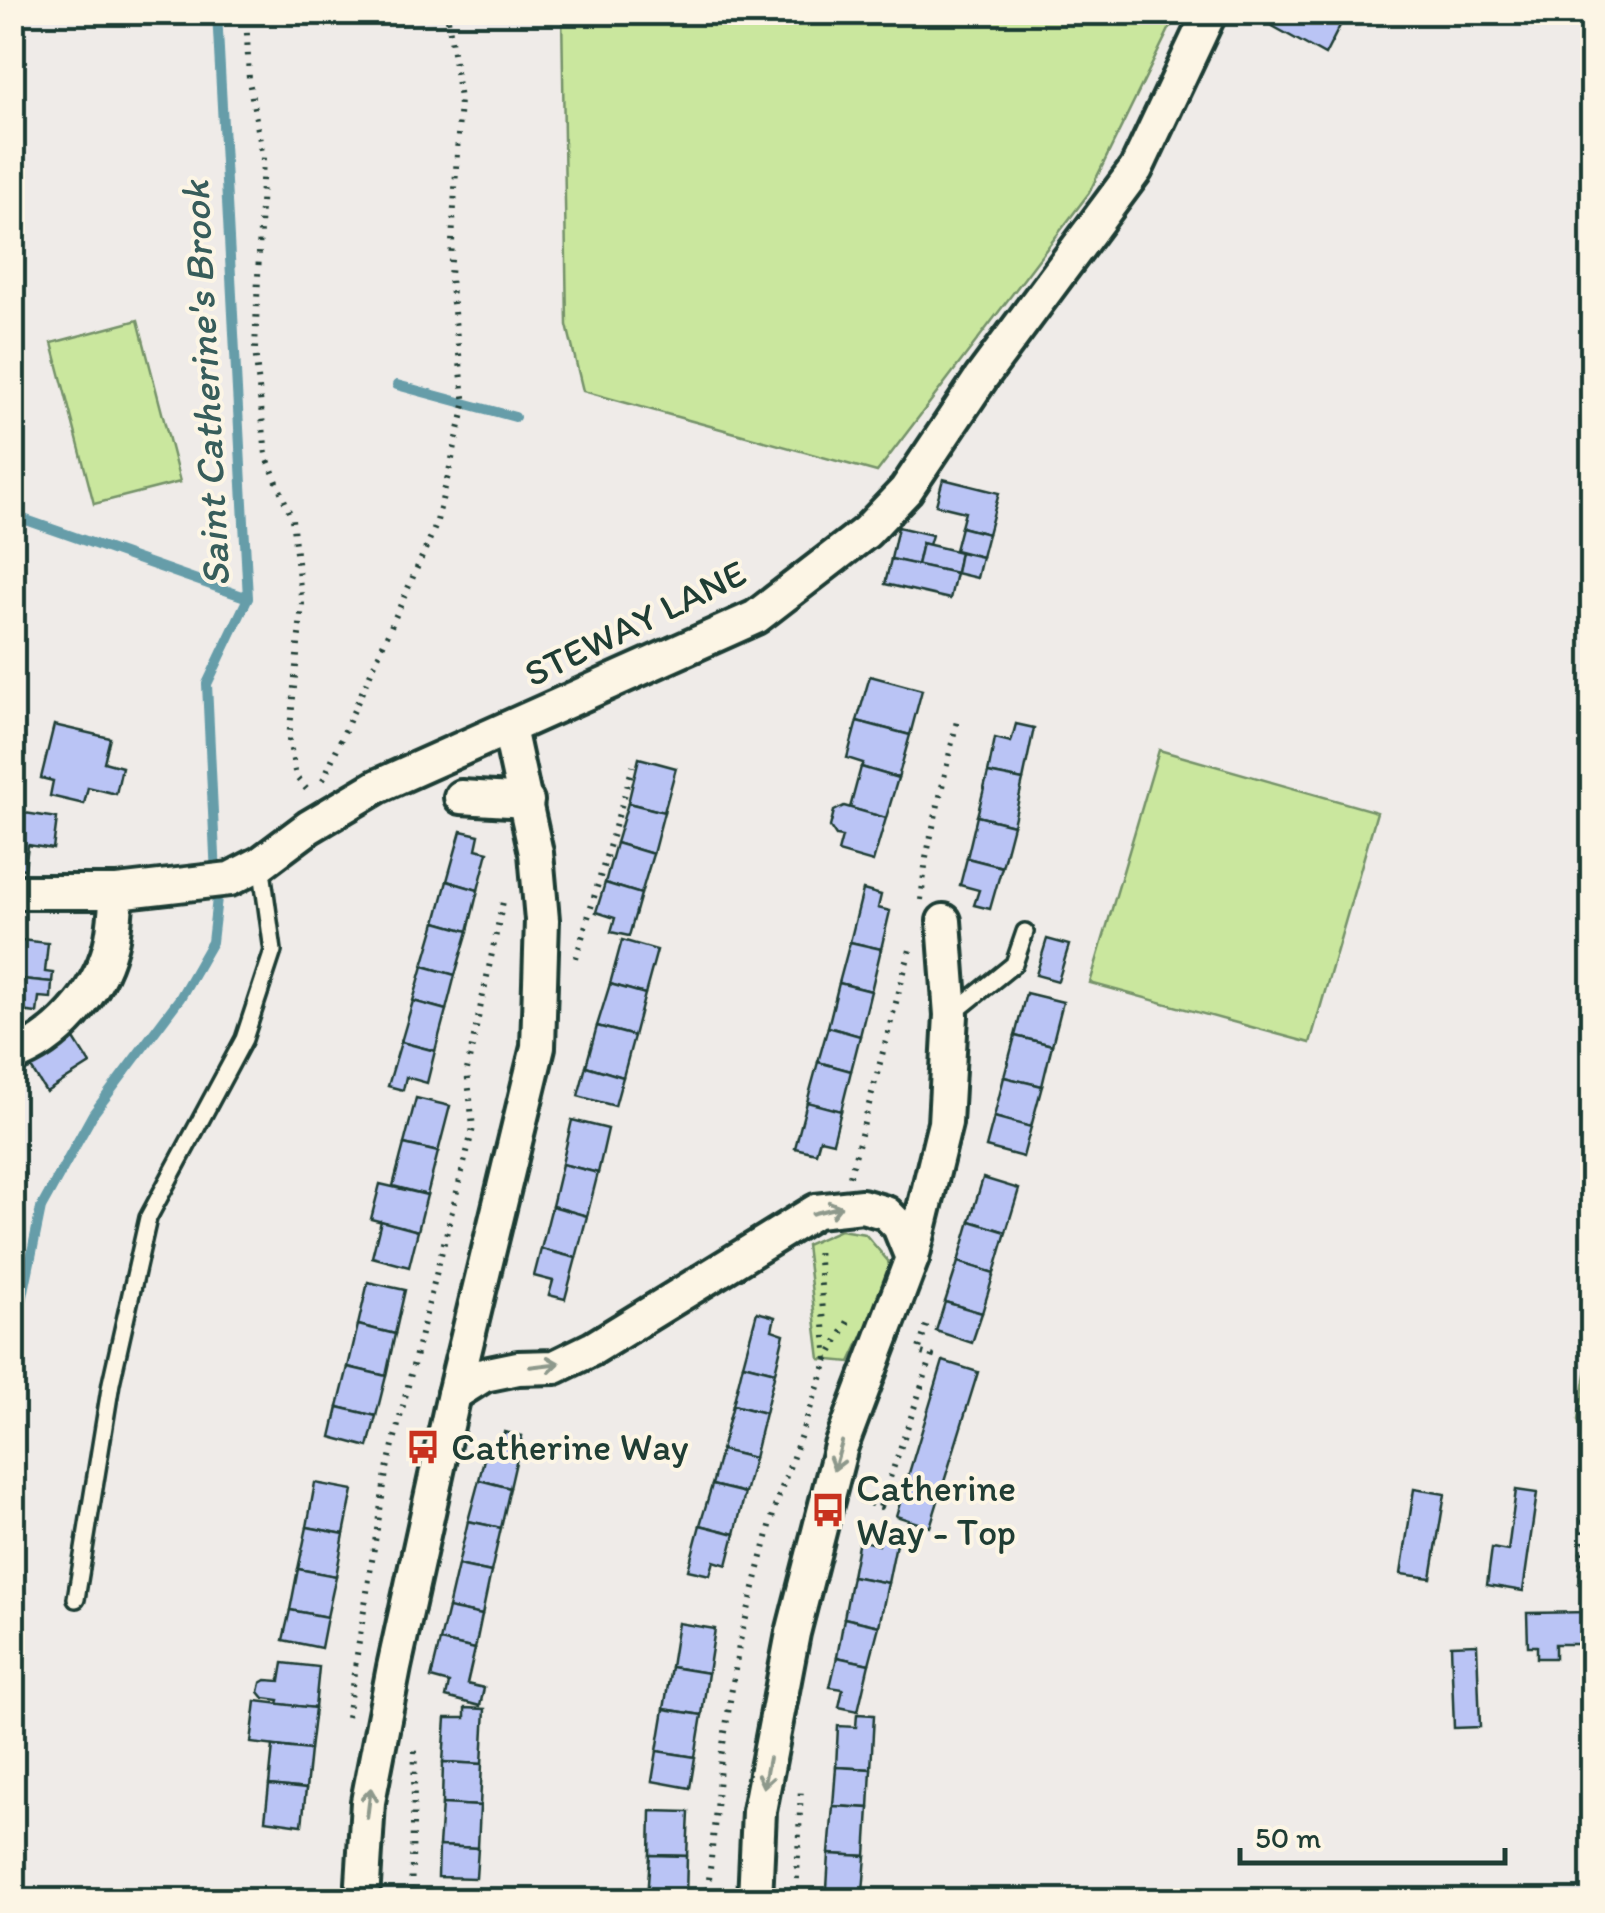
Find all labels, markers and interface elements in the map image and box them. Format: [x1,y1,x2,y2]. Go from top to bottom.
water label: Saint Catherine's Brook [170,178,240,588]
street label: STEWAY LANE [517,550,753,696]
one-way arrow [811,1200,843,1218]
one-way arrow [528,1355,561,1374]
place label: Catherine Way [451,1424,689,1470]
bus stop icon: Catherine Way [404,1428,442,1466]
one-way arrow [828,1440,847,1471]
place label: Catherine Way - Top [856,1465,1016,1555]
bus stop icon: Catherine Way - Top [809,1491,847,1529]
one-way arrow [756,1756,775,1789]
one-way arrow [360,1788,379,1820]
scale bar [1240,1803,1505,1865]
text: 50 m [1255,1819,1321,1856]

